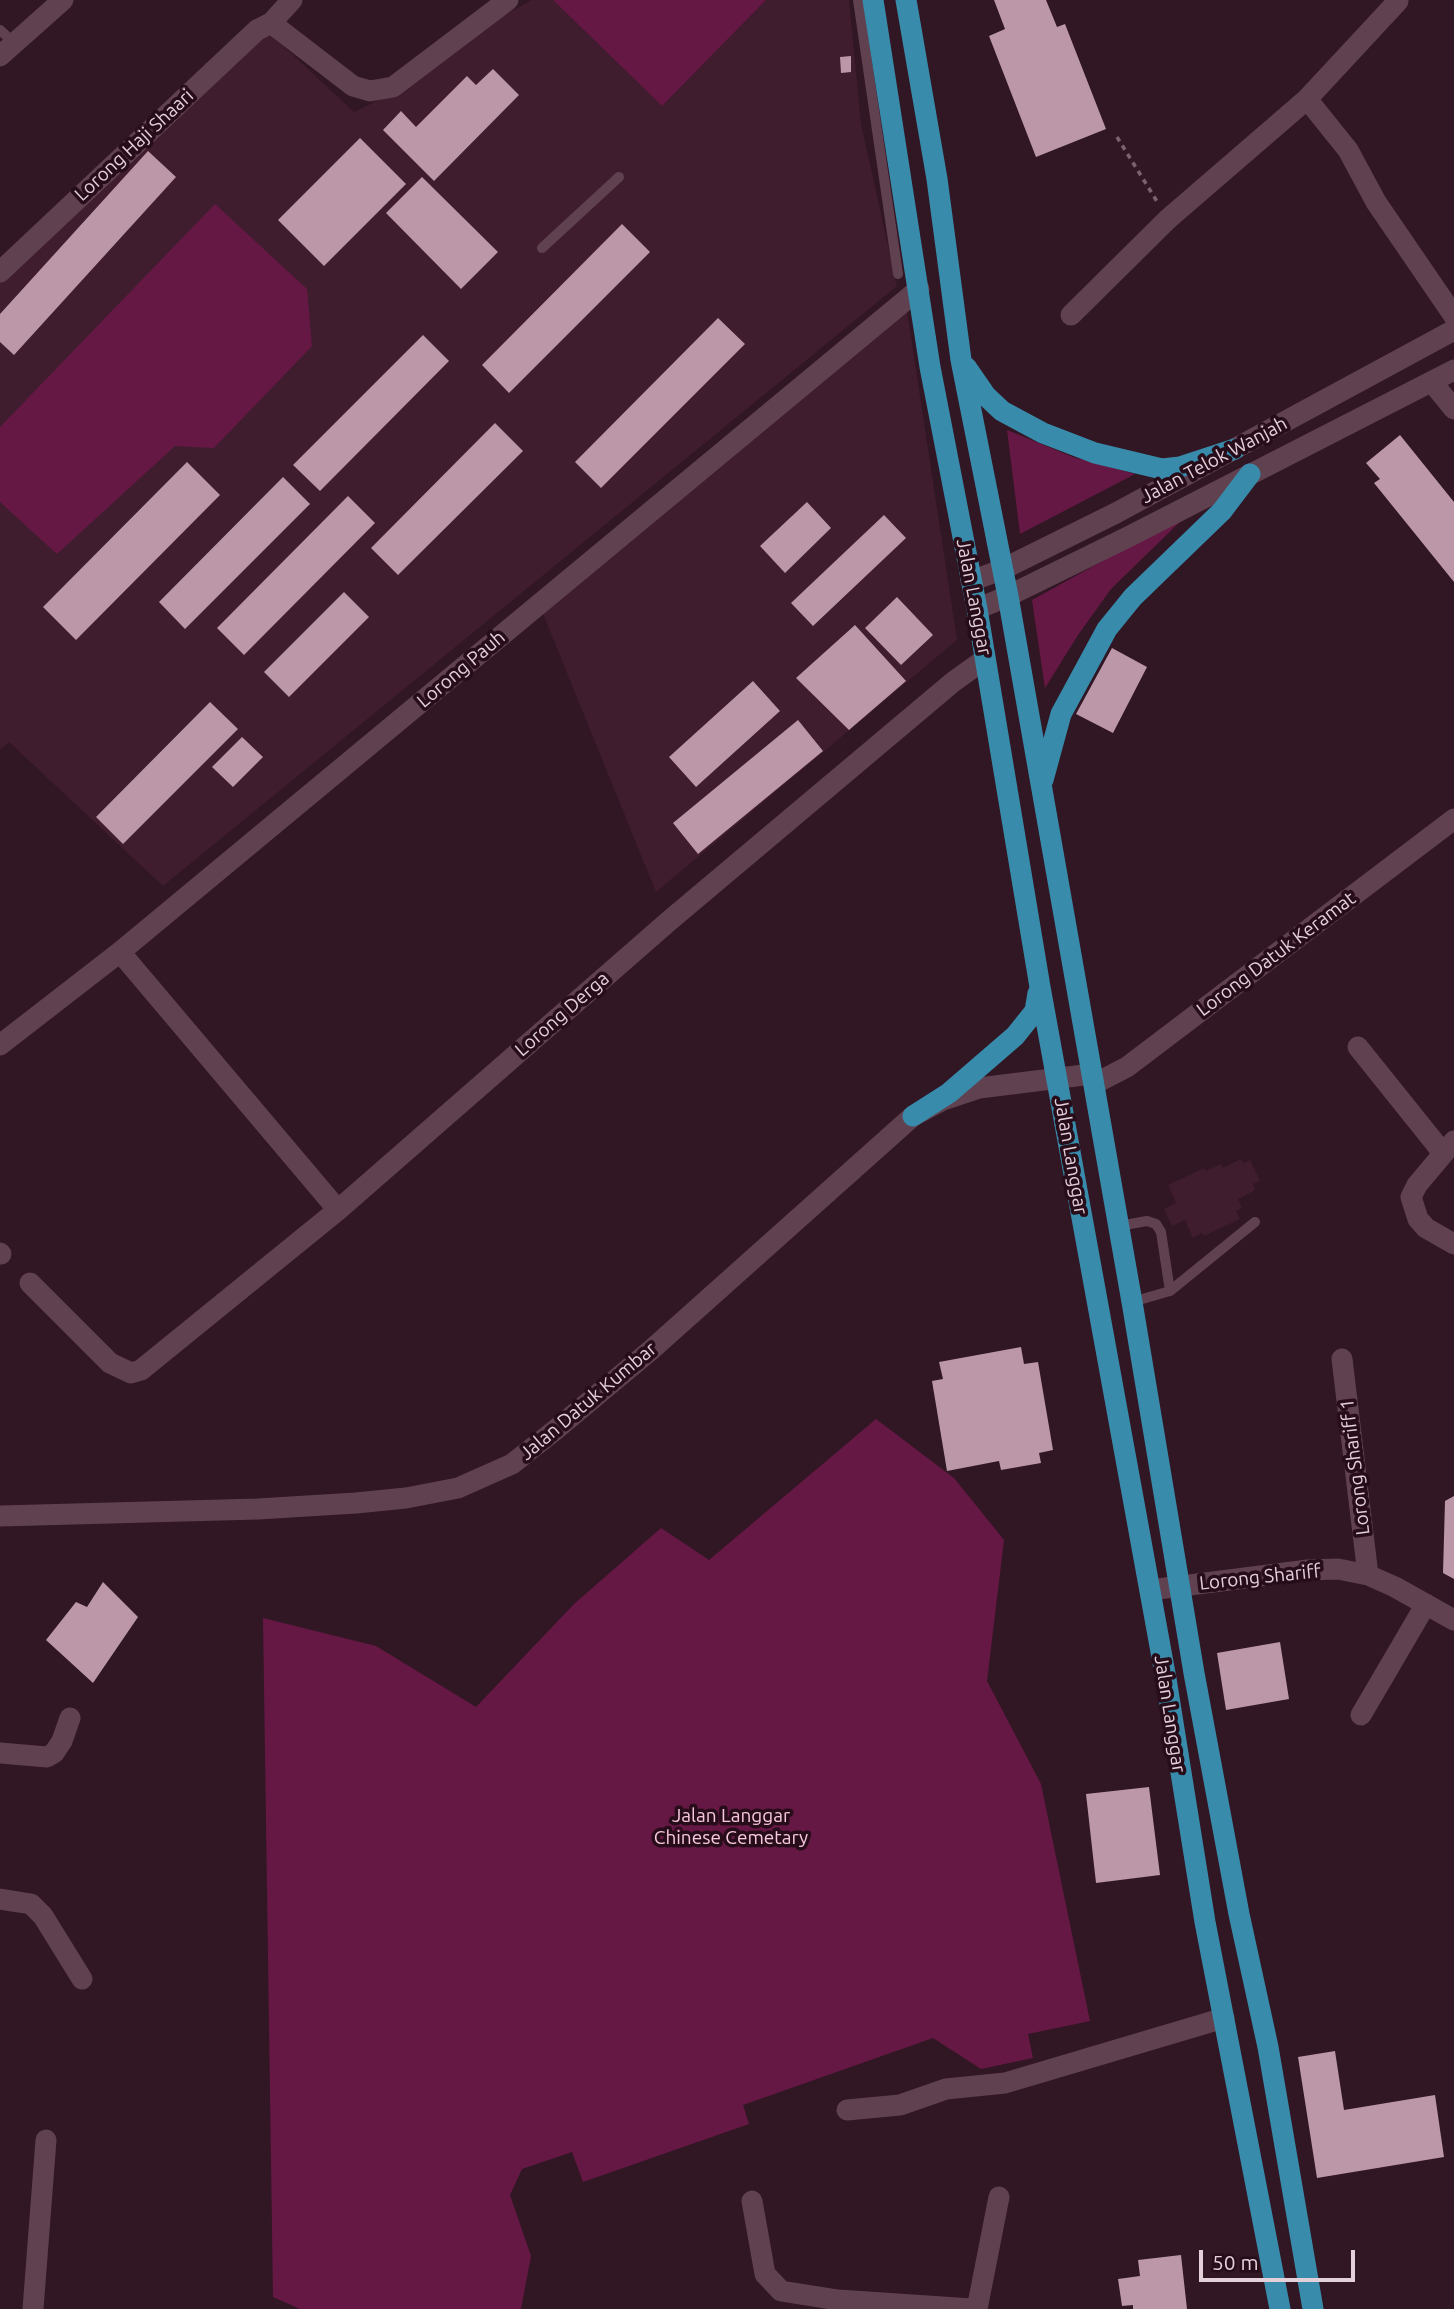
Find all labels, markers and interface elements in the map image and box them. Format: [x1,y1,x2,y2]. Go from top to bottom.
street label: Lorong Haji Shaari [70,84,198,206]
street label: Jalan Telok Wanjah [1137,412,1291,508]
street label: Jalan Langgar [952,537,996,657]
street label: Lorong Pauh [412,626,510,712]
street label: Lorong Datuk Keramat [1192,887,1360,1021]
street label: Lorong Derga [510,967,614,1061]
street label: Jalan Langgar [1050,1096,1092,1216]
street label: Jalan Datuk Kumbar [515,1337,661,1465]
street label: Lorong Shariff 1 [1335,1398,1375,1536]
street label: Lorong Shariff [1198,1559,1322,1595]
street label: Jalan Langgar [1149,1654,1191,1774]
park label: Jalan Langgar Chinese Cemetary [654,1805,808,1849]
scale bar [1202,2236,1358,2280]
text: 50 m [1212,2250,1259,2274]

